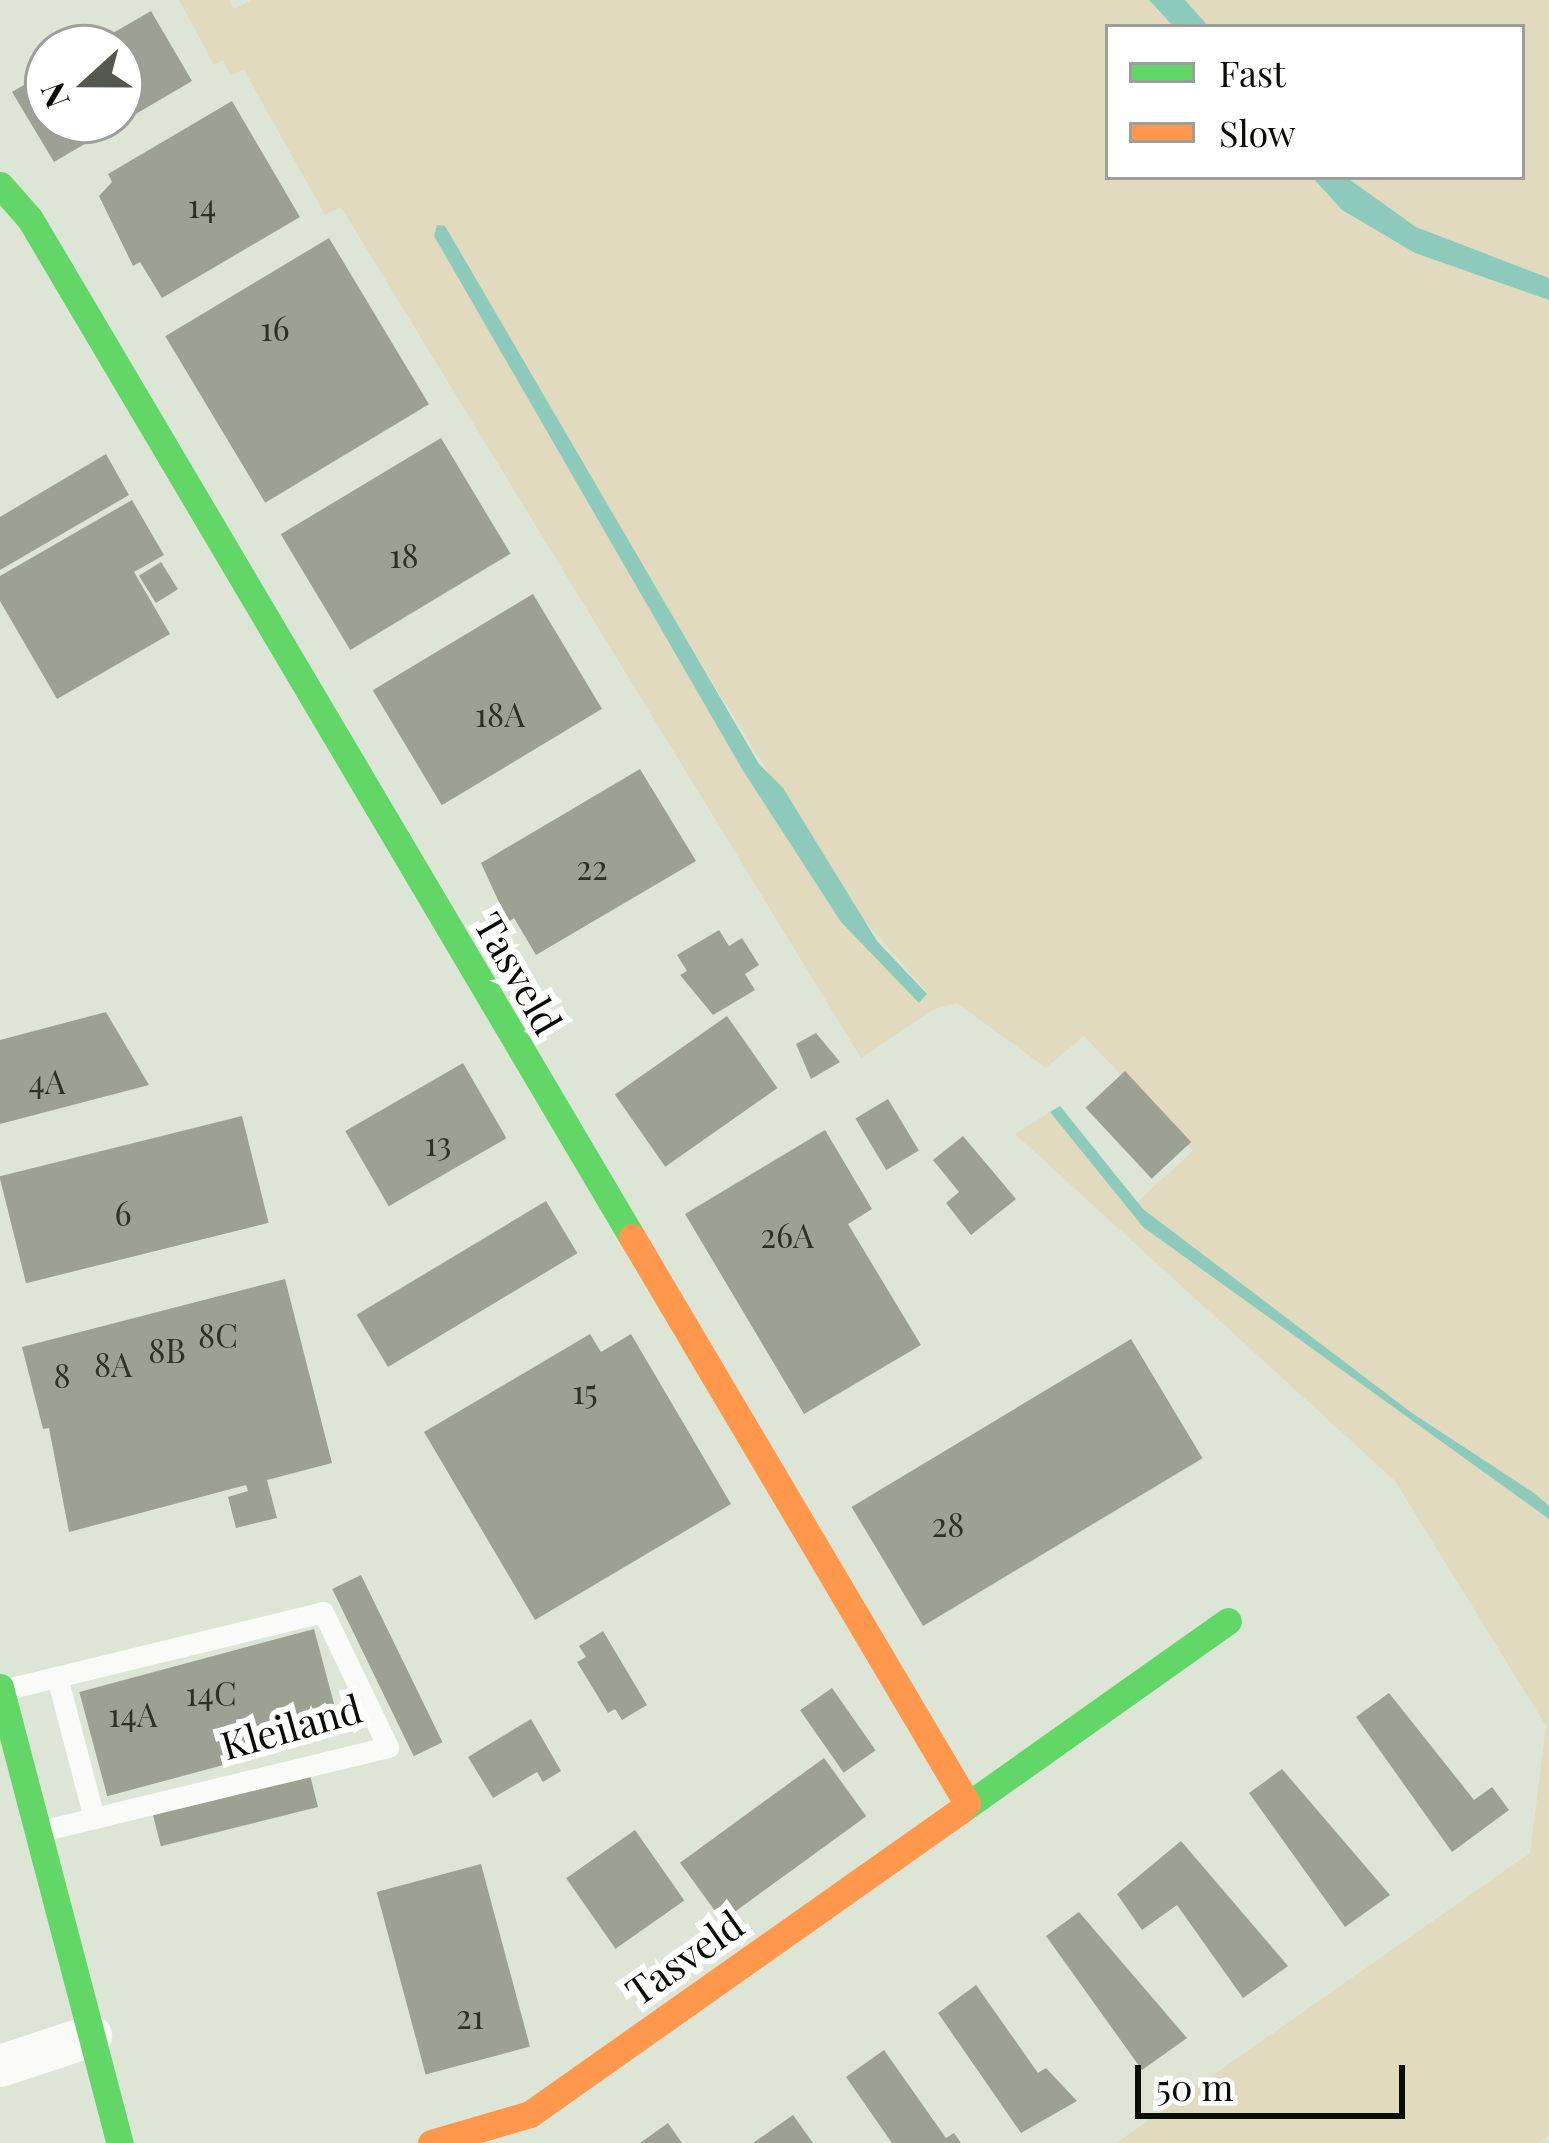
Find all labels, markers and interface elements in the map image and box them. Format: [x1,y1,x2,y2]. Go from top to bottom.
north arrow [24,24,144,144]
legend [1105,24,1525,180]
text: Fast [1219,48,1286,96]
text: N [28,77,78,115]
text: Slow [1219,108,1296,156]
house number: 14 [188,185,216,225]
house number: 16 [260,308,290,348]
house number: 18 [389,535,419,575]
house number: 18A [475,694,525,734]
house number: 22 [576,847,608,887]
street label: Tasveld [466,904,572,1042]
house number: 4A [28,1061,66,1101]
house number: 13 [425,1123,451,1163]
house number: 6 [114,1193,132,1233]
house number: 26A [760,1215,814,1255]
house number: 8C [198,1315,238,1355]
house number: 8B [148,1330,186,1370]
house number: 8A [94,1344,132,1384]
house number: 8 [53,1355,71,1395]
house number: 15 [572,1371,598,1411]
house number: 28 [932,1504,964,1544]
house number: 14C [185,1673,237,1713]
street label: Kleiland [215,1684,367,1768]
house number: 14A [108,1694,158,1734]
street label: Tasveld [616,1900,752,2014]
house number: 21 [456,1996,484,2036]
scale bar [1141,2041,1411,2115]
text: 50 m [1156,2062,1233,2110]

